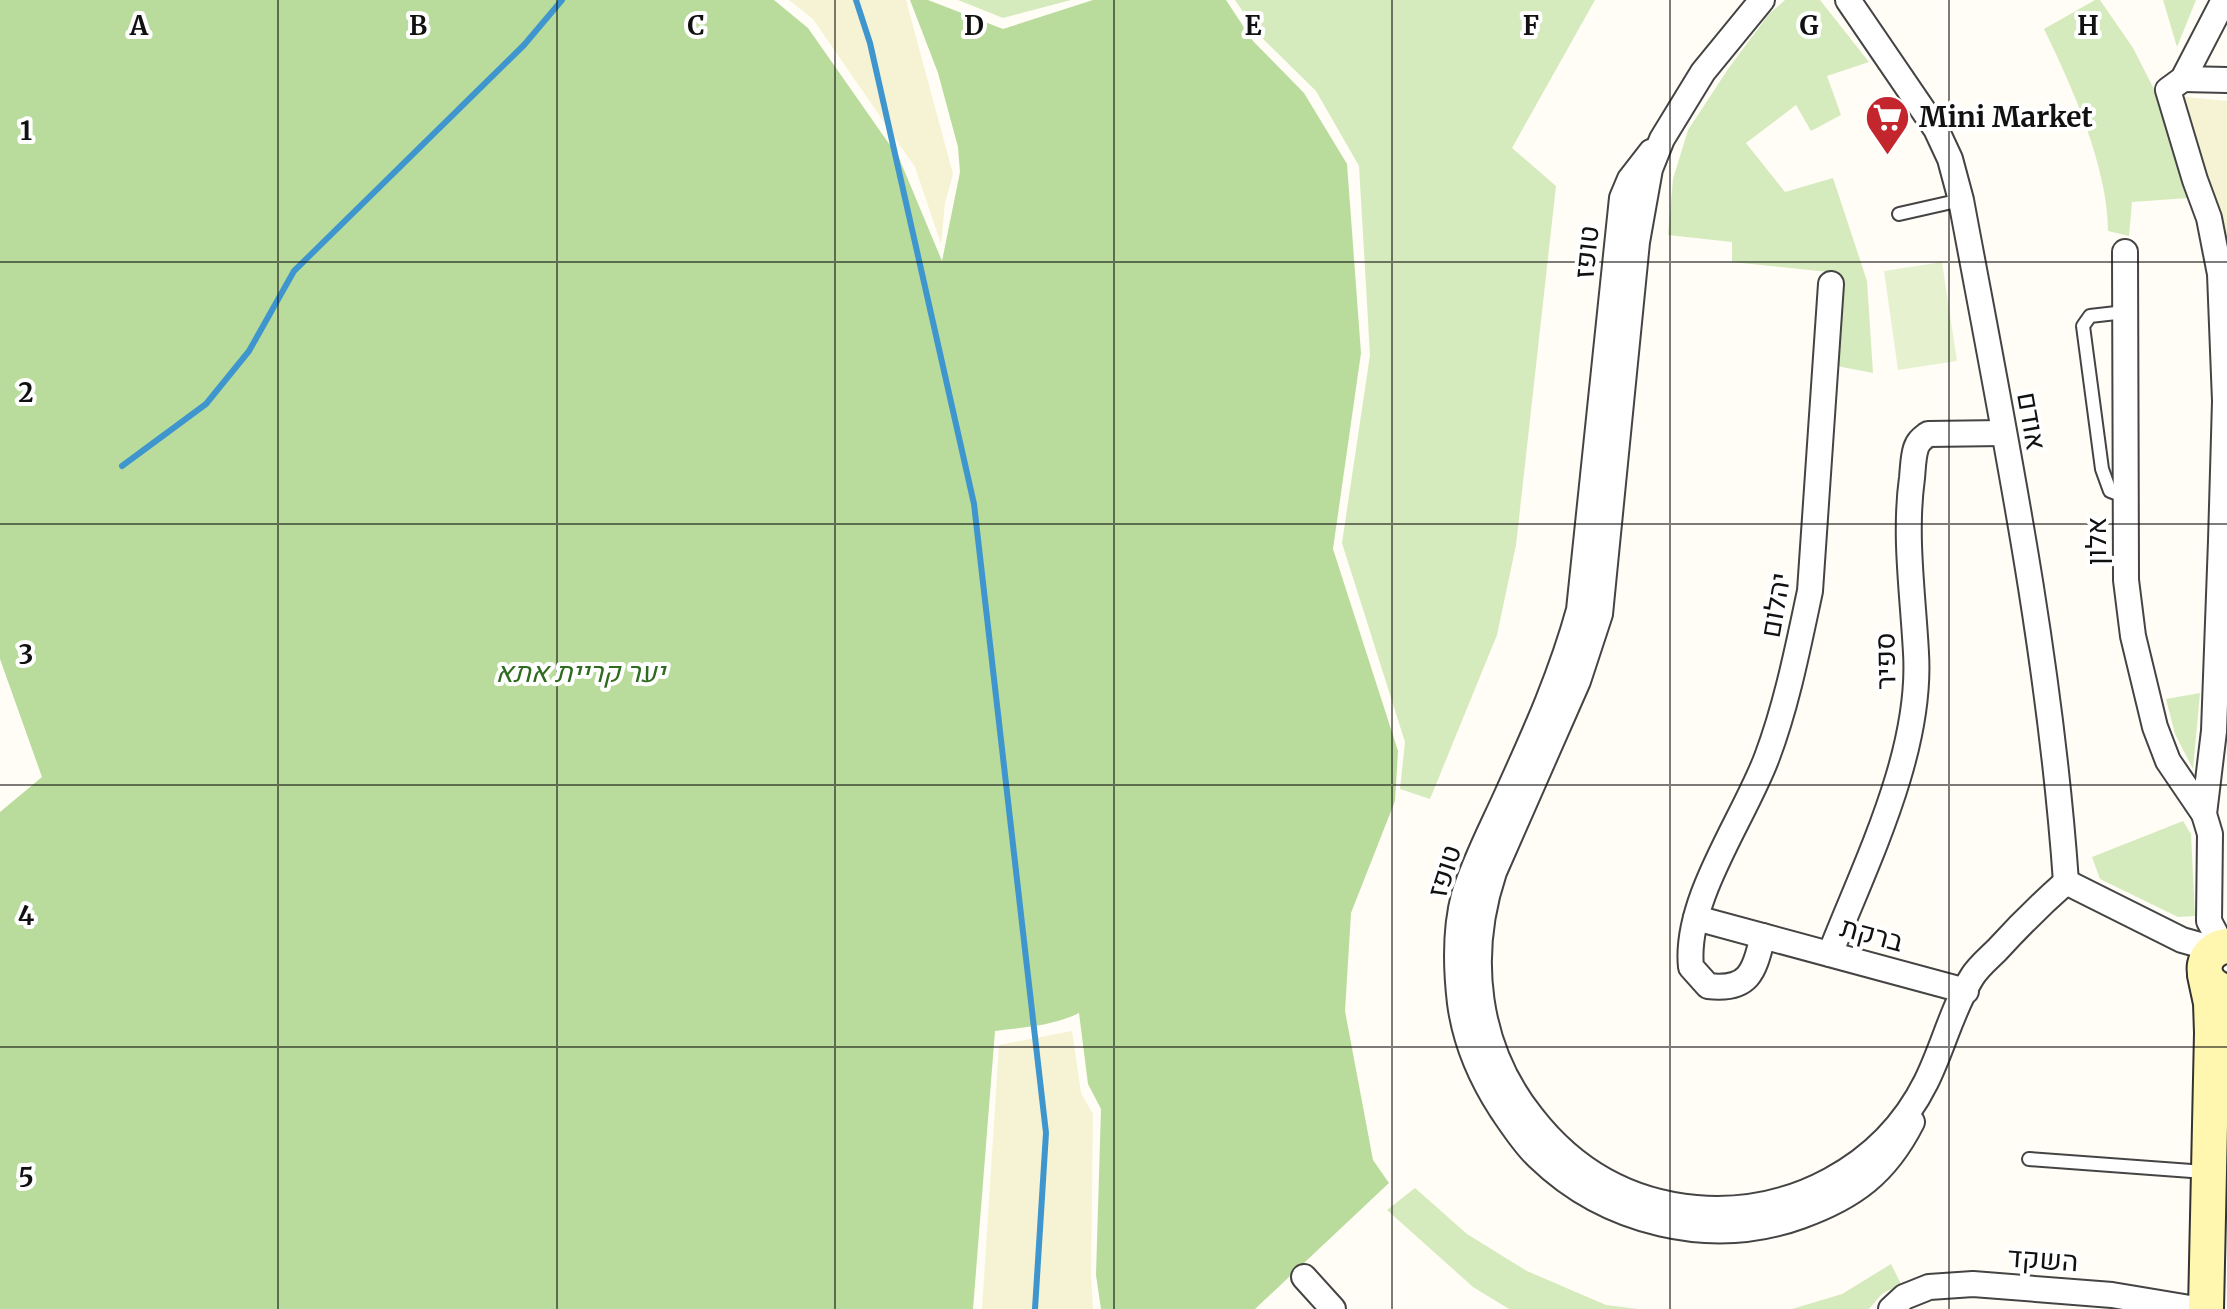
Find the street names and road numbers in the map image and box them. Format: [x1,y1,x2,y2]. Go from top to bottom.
street label: טופז [1565,224,1607,280]
street label: אודם [2009,389,2055,453]
street label: אלון [2078,517,2114,565]
street label: יהלום [1752,570,1798,640]
street label: ספיר [1867,632,1903,690]
street label: טופז [1419,840,1469,902]
street label: ברקת [1837,908,1908,960]
street label: השקד [2006,1239,2080,1279]

